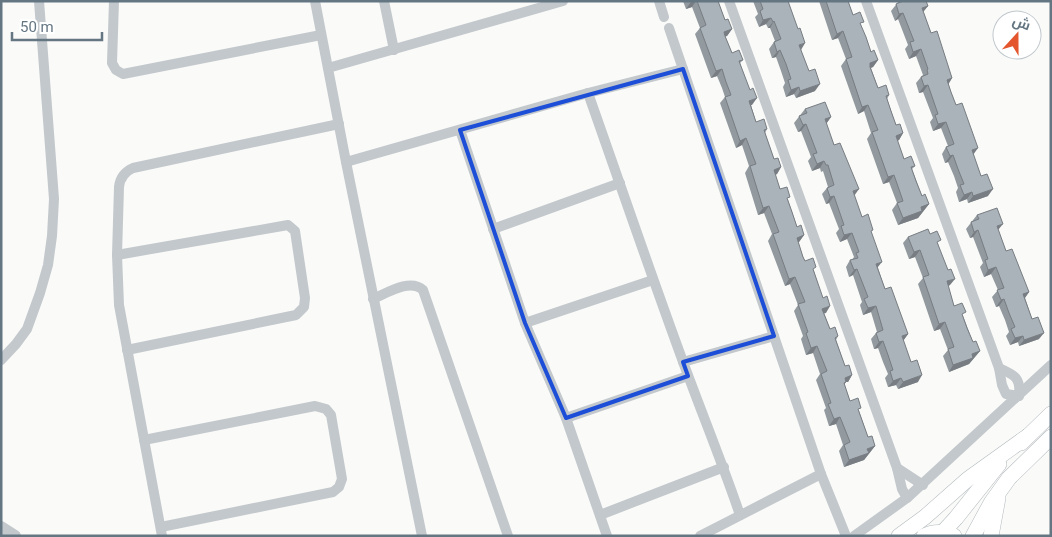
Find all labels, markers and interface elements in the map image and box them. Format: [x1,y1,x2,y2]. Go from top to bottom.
scale bar [12,10,102,42]
north arrow [992,10,1042,60]
text: ش [1010,12,1033,34]
text: 50 m [20,18,54,36]

